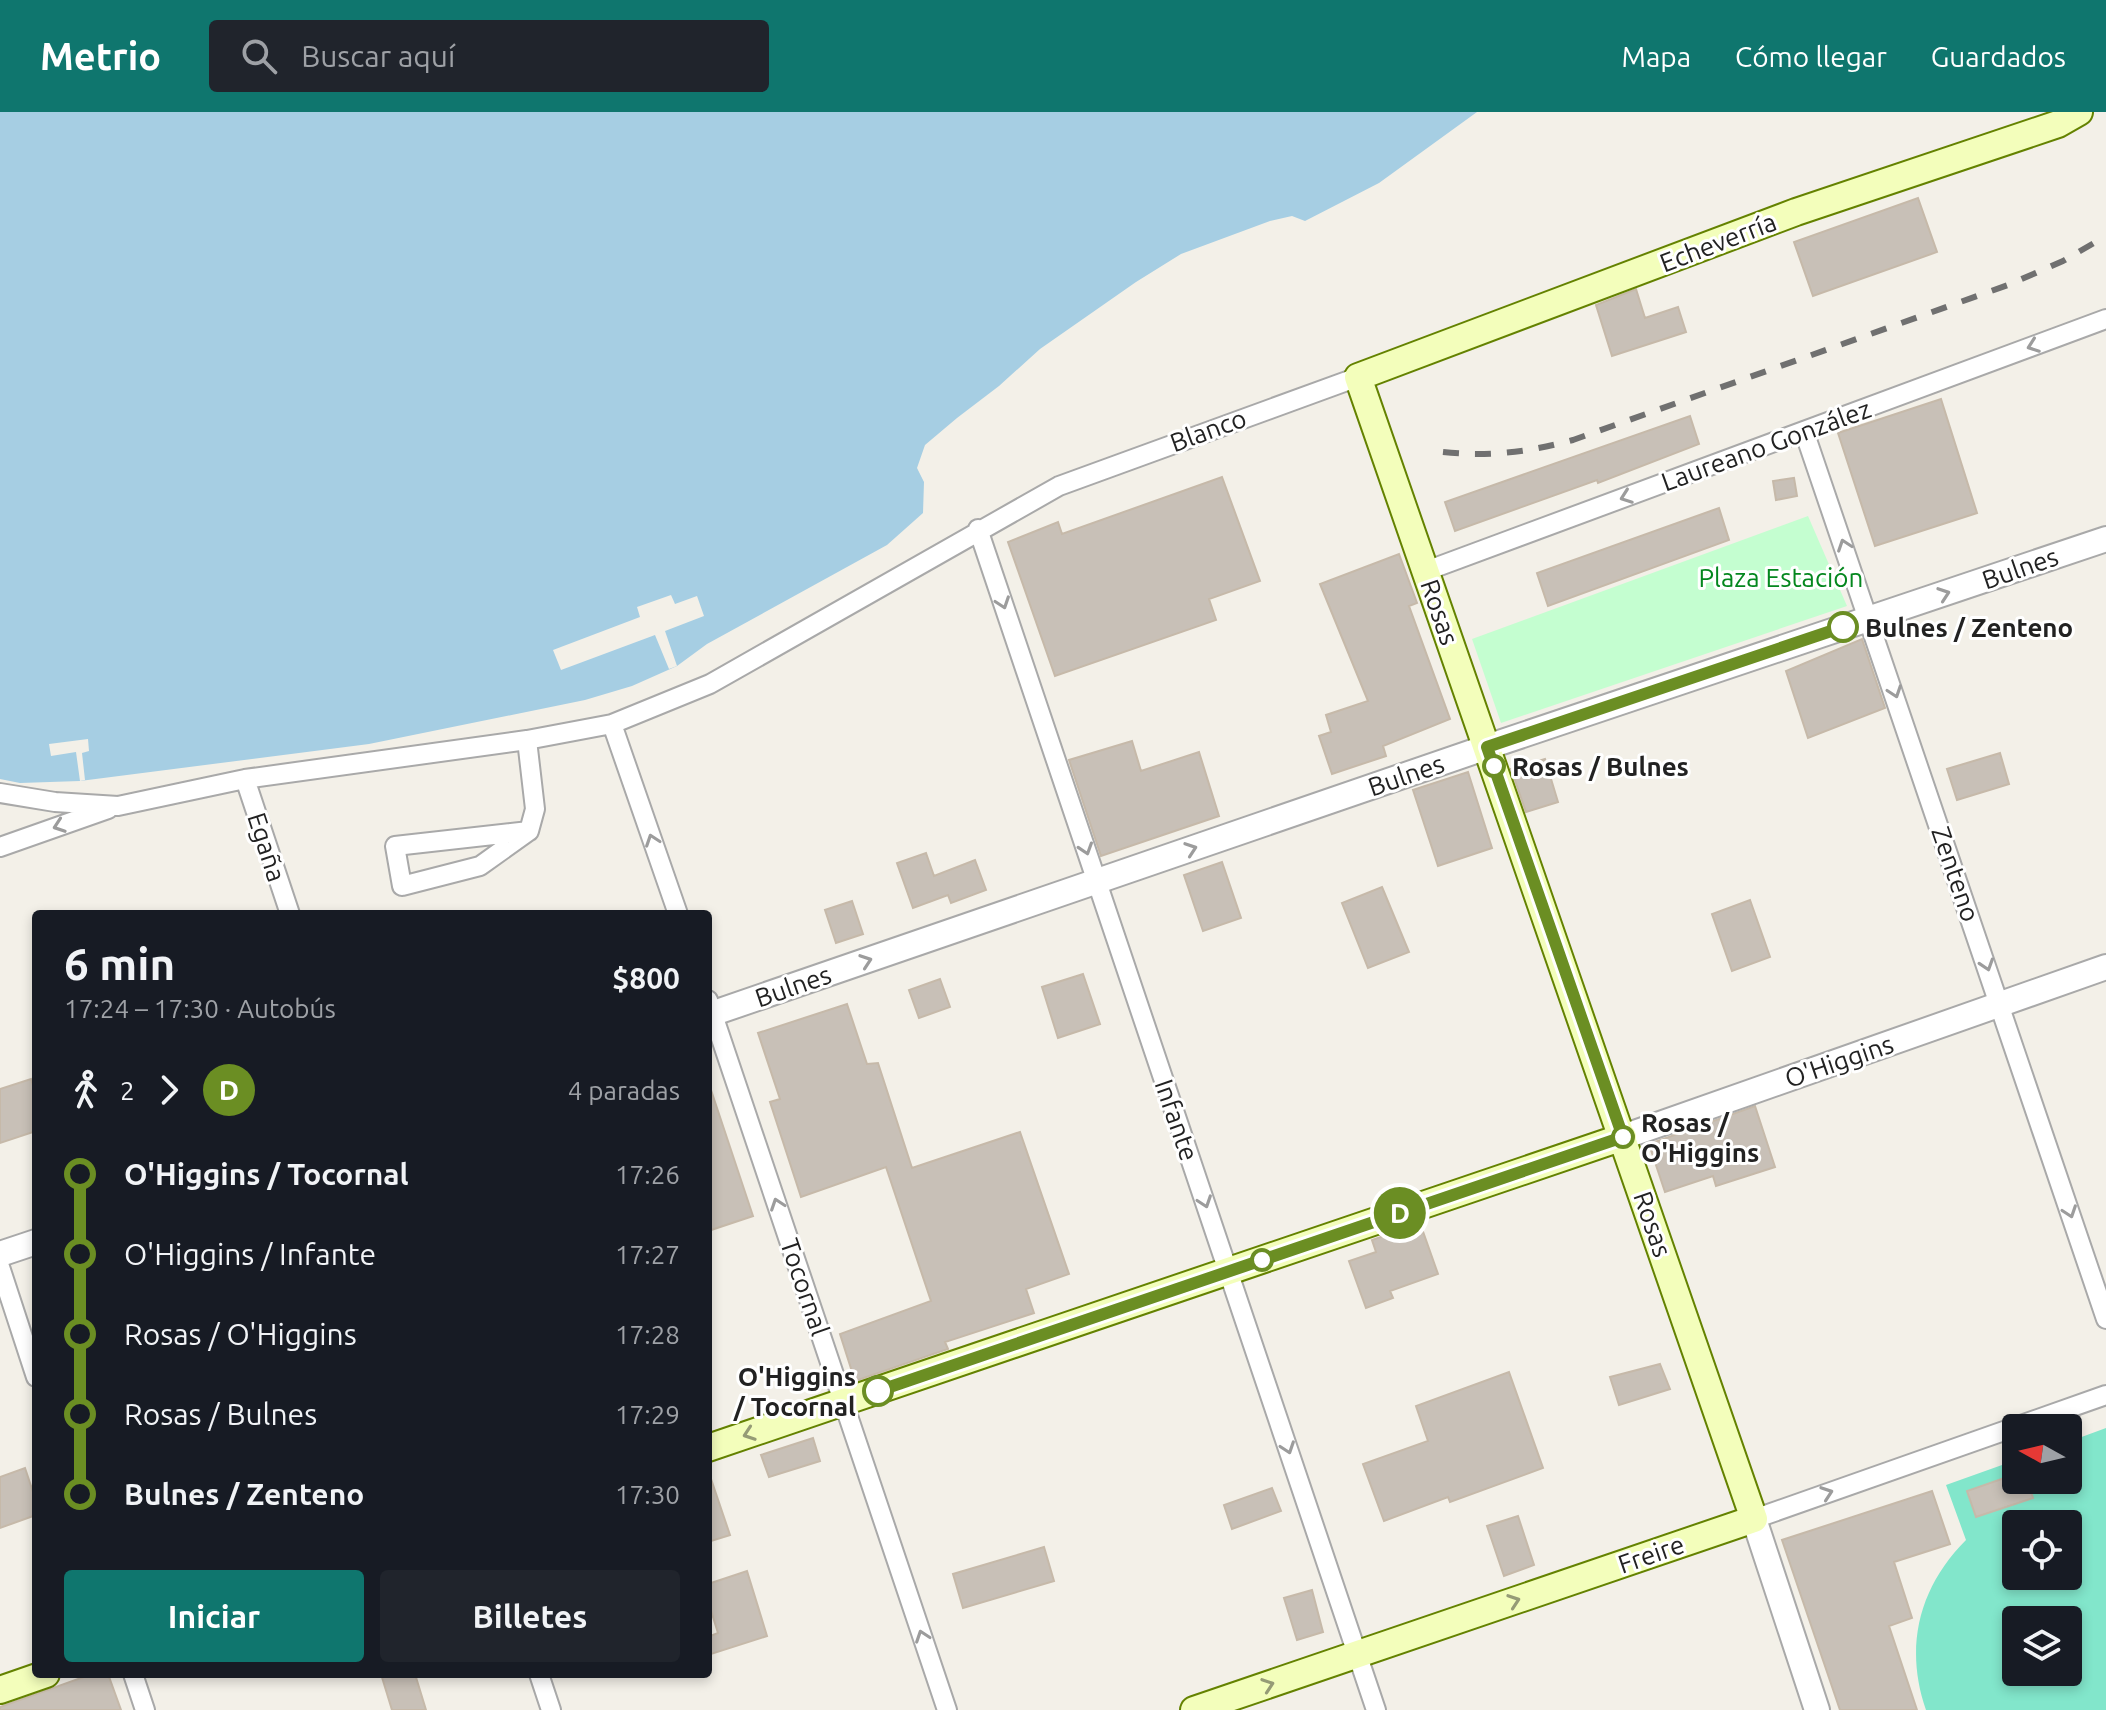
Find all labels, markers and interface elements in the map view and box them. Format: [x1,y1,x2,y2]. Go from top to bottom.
search box [209,20,769,92]
icon: search [237,34,281,78]
text: Metrio [40,35,161,77]
text: Buscar aquí [301,39,455,73]
text: Mapa [1622,41,1691,72]
text: Cómo llegar [1735,41,1887,72]
text: Guardados [1931,41,2066,72]
street label: Echeverría [1656,207,1780,277]
one-way arrow [2027,337,2041,353]
street label: Laureano González [1657,394,1875,496]
street label: Blanco [1166,403,1250,457]
one-way arrow [1620,487,1634,504]
one-way arrow [1838,539,1854,553]
street label: Bulnes [1978,541,2062,595]
park label: Plaza Estación [1699,563,1863,592]
street label: Rosas [1415,575,1465,649]
one-way arrow [1936,587,1950,603]
one-way arrow [994,595,1010,609]
marker: Bulnes / Zenteno [1828,612,1858,642]
place label: Bulnes / Zenteno [1865,613,2073,642]
one-way arrow [1886,685,1902,699]
street label: Bulnes [1364,748,1448,802]
place label: Rosas / Bulnes [1512,752,1689,781]
marker: Rosas / Bulnes [1483,755,1505,777]
street label: Egaña [242,809,292,885]
one-way arrow [53,817,67,833]
street label: Zenteno [1926,823,1986,925]
one-way arrow [646,834,662,848]
one-way arrow [1077,842,1093,856]
one-way arrow [1184,842,1198,858]
text: 6 min [64,939,175,988]
one-way arrow [858,954,872,970]
one-way arrow [1978,958,1994,972]
street label: Bulnes [751,959,835,1013]
text: $800 [612,961,680,995]
text: 17:24 – 17:30 · Autobús [64,994,336,1023]
street label: O'Higgins [1781,1029,1897,1093]
icon: walk [64,1068,108,1112]
icon: forward [147,1068,191,1112]
text: D [219,1074,239,1105]
text: 2 [120,1076,135,1105]
text: 4 paradas [568,1076,680,1105]
street label: Infante [1150,1076,1204,1164]
place label: Rosas / O'Higgins [1641,1108,1759,1167]
marker: Rosas / O'Higgins [1612,1126,1634,1148]
text: O'Higgins / Tocornal [124,1157,409,1191]
text: 17:26 [615,1160,680,1189]
line badge: D [1374,1187,1426,1239]
street label: Rosas [1628,1187,1678,1261]
one-way arrow [1195,1194,1211,1208]
text: D [1390,1197,1410,1228]
one-way arrow [770,1198,786,1212]
one-way arrow [2061,1205,2077,1218]
street label: Tocornal [775,1235,835,1339]
text: O'Higgins / Infante [124,1237,376,1271]
text: 17:27 [615,1240,680,1269]
unlabelled marker [1251,1249,1273,1271]
text: Rosas / O'Higgins [124,1317,357,1351]
text: 17:28 [615,1320,680,1349]
place label: O'Higgins / Tocornal [733,1362,856,1421]
marker: O'Higgins / Tocornal [863,1376,893,1406]
text: Rosas / Bulnes [124,1397,317,1431]
text: 17:29 [615,1400,680,1429]
north arrow [2002,1414,2082,1494]
map controls [2002,1414,2082,1686]
one-way arrow [743,1425,757,1441]
one-way arrow [1278,1441,1294,1455]
text: Bulnes / Zenteno [124,1477,364,1511]
text: 17:30 [615,1480,680,1509]
one-way arrow [1820,1487,1834,1503]
button: locate [2002,1510,2082,1590]
street label: Freire [1614,1529,1688,1579]
button: Iniciar [64,1570,364,1662]
button: Billetes [380,1570,680,1662]
one-way arrow [1506,1594,1520,1610]
button: layers [2002,1606,2082,1686]
one-way arrow [916,1630,932,1644]
one-way arrow [1260,1678,1274,1694]

